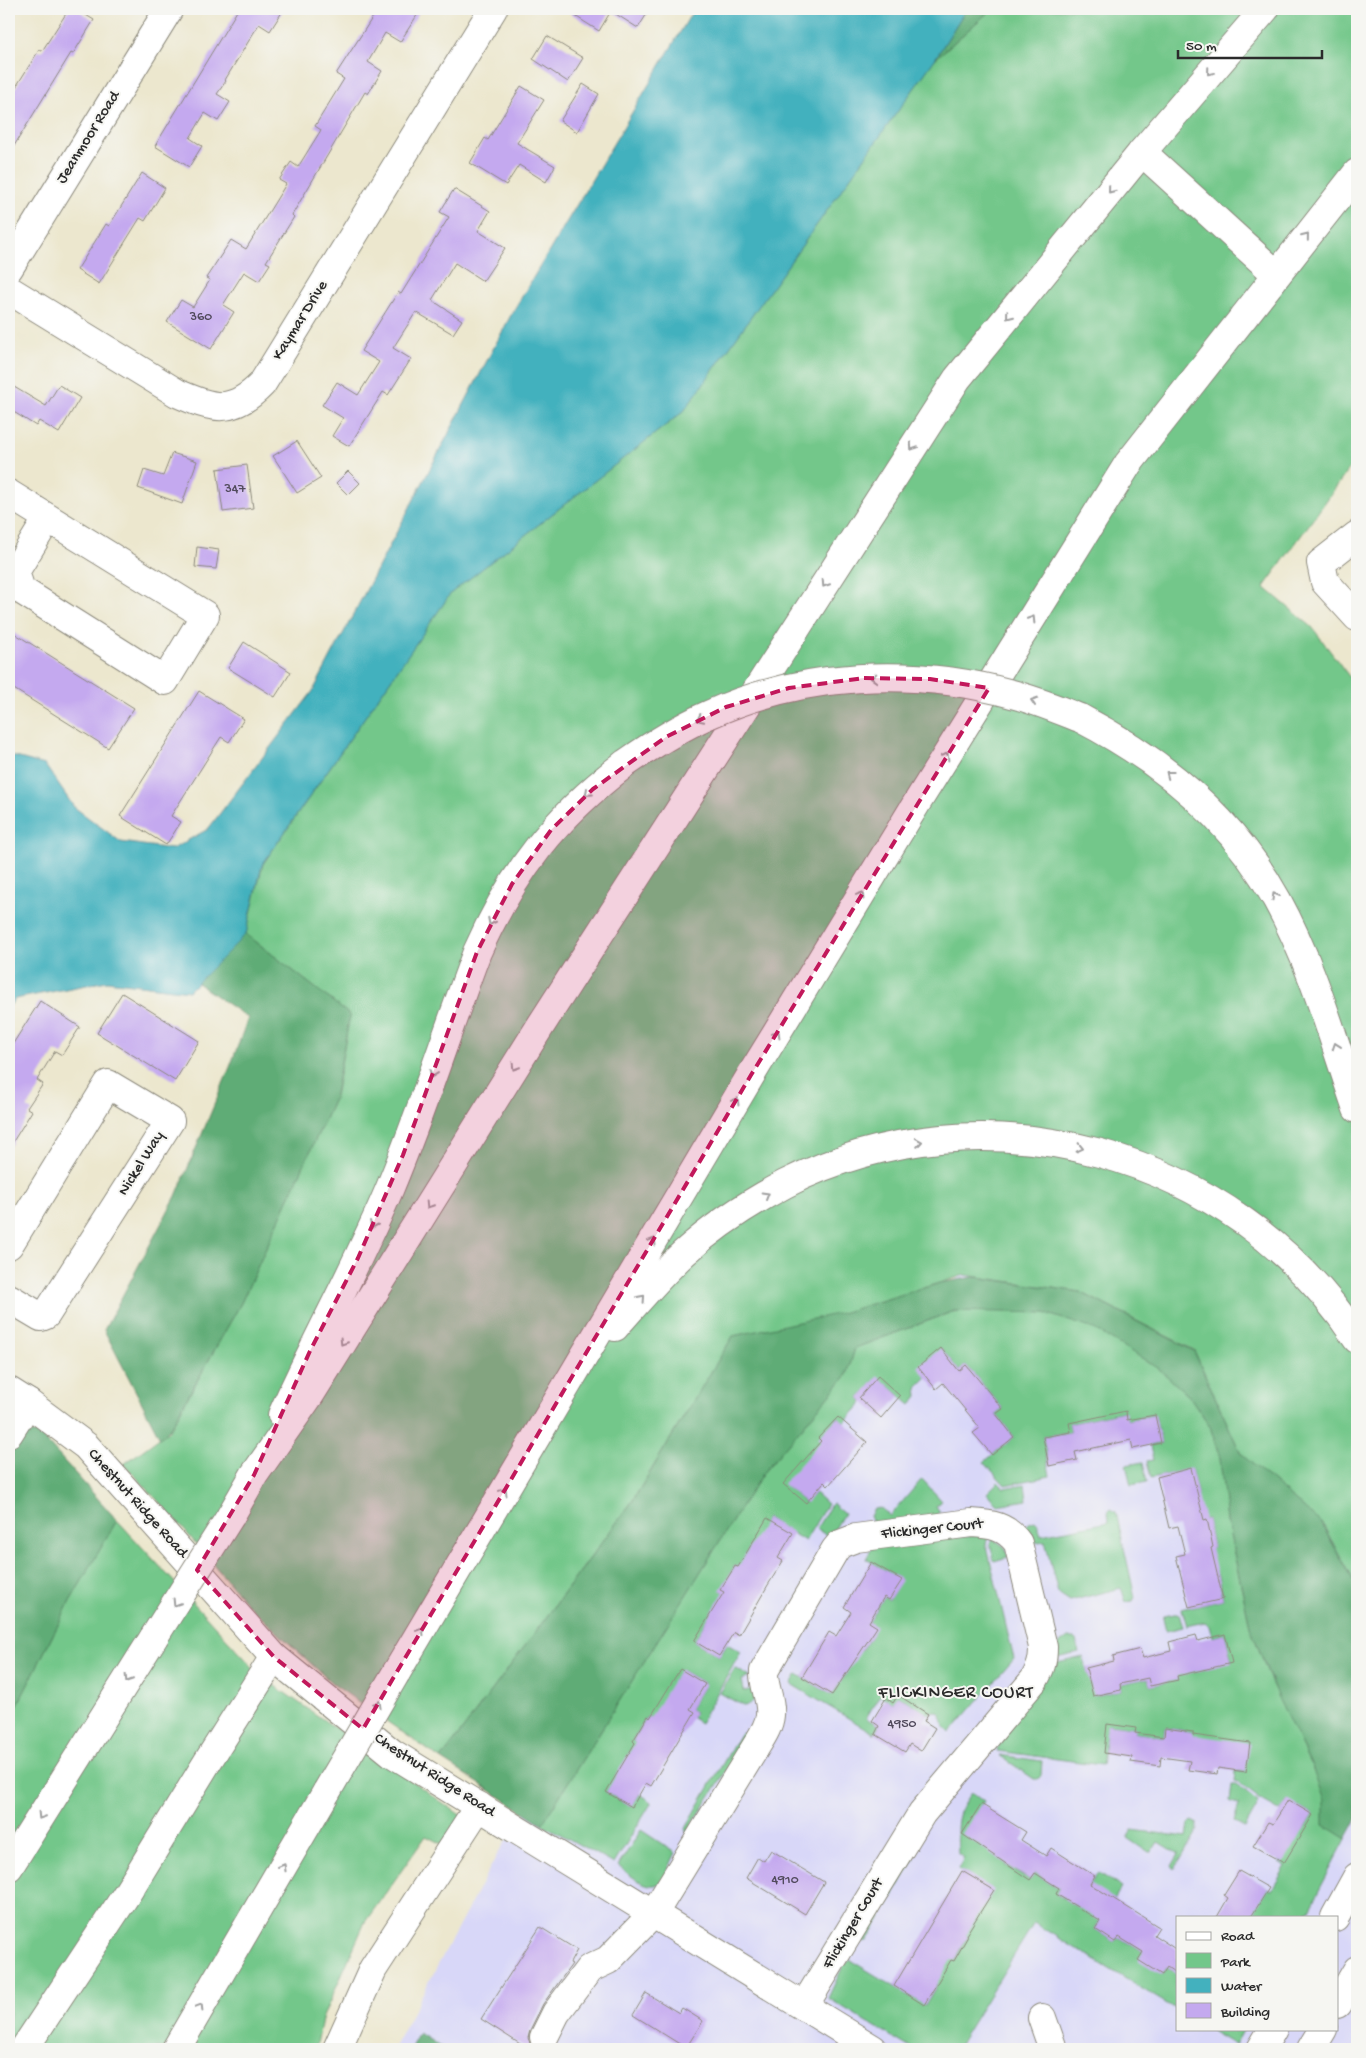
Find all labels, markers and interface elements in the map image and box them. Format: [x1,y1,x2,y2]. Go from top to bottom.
scale bar [1178,28,1322,60]
text: 50 m [1186,38,1217,56]
one-way arrow [1207,67,1216,76]
street label: Jeanmoor Road [53,87,126,188]
one-way arrow [1109,184,1117,193]
one-way arrow [1301,233,1309,242]
street label: Kaymar Drive [269,277,333,364]
house number: 360 [189,309,212,326]
one-way arrow [1006,310,1014,319]
one-way arrow [910,442,919,451]
house number: 347 [223,481,246,498]
one-way arrow [822,578,831,587]
one-way arrow [1026,615,1036,624]
one-way arrow [870,672,878,683]
one-way arrow [1030,697,1039,707]
one-way arrow [696,713,705,723]
one-way arrow [940,753,950,762]
one-way arrow [1166,771,1175,779]
one-way arrow [584,787,593,796]
one-way arrow [855,891,865,900]
one-way arrow [1271,893,1281,902]
one-way arrow [487,917,497,926]
one-way arrow [770,1030,780,1039]
one-way arrow [1332,1043,1342,1051]
one-way arrow [511,1061,521,1070]
one-way arrow [429,1069,439,1078]
one-way arrow [729,1098,739,1107]
street label: Nickel Way [115,1128,169,1200]
one-way arrow [915,1137,923,1148]
one-way arrow [1076,1142,1085,1153]
one-way arrow [761,1191,770,1201]
one-way arrow [426,1199,435,1208]
one-way arrow [369,1220,380,1229]
one-way arrow [646,1237,656,1246]
one-way arrow [636,1294,645,1303]
one-way arrow [340,1337,349,1346]
street label: Chestnut Ridge Road [83,1445,192,1564]
one-way arrow [497,1488,507,1497]
street label: Flickinger Court [879,1515,985,1545]
one-way arrow [173,1597,182,1606]
one-way arrow [415,1627,425,1636]
one-way arrow [125,1673,135,1682]
district label: FLICKINGER COURT [877,1683,1034,1704]
one-way arrow [372,1700,382,1709]
house number: 4950 [888,1716,917,1733]
street label: Chestnut Ridge Road [370,1730,500,1823]
one-way arrow [38,1810,48,1819]
one-way arrow [276,1864,286,1873]
house number: 4910 [771,1872,799,1889]
street label: Flickinger Court [819,1874,889,1974]
legend [1176,1916,1338,2030]
text: Road [1221,1928,1255,1946]
text: Park [1220,1954,1251,1972]
text: Water [1221,1978,1263,1996]
one-way arrow [194,2004,204,2013]
text: Building [1220,2004,1270,2022]

